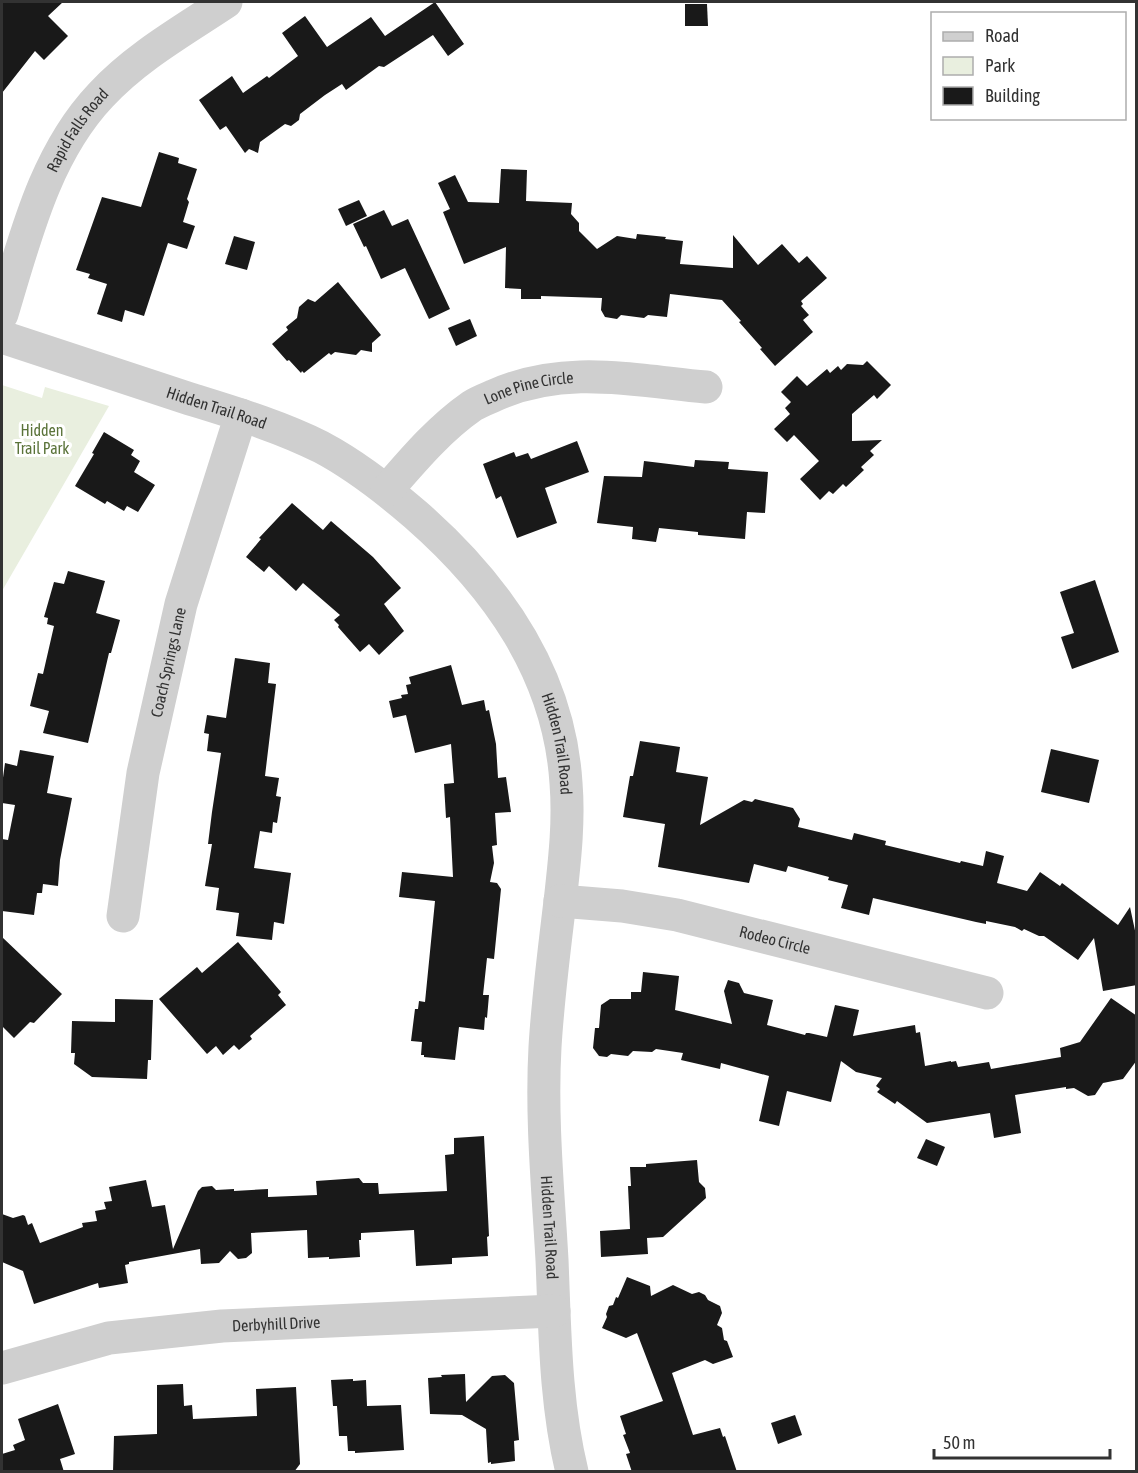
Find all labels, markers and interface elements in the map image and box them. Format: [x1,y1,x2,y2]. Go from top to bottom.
legend [931,12,1126,120]
text: Road [985,25,1019,46]
text: Park [985,55,1015,76]
street label: Rapid Falls Road [43,85,112,175]
text: Building [985,85,1040,106]
street label: Lone Pine Circle [481,368,574,408]
street label: Hidden Trail Road [164,383,269,432]
park label: Hidden Trail Park [15,421,69,457]
street label: Coach Springs Lane [147,606,189,719]
street label: Hidden Trail Road [538,690,576,795]
street label: Rodeo Circle [737,922,813,957]
street label: Hidden Trail Road [538,1175,562,1280]
street label: Derbyhill Drive [232,1313,321,1335]
scale bar [934,1422,1110,1460]
text: 50 m [943,1432,975,1453]

